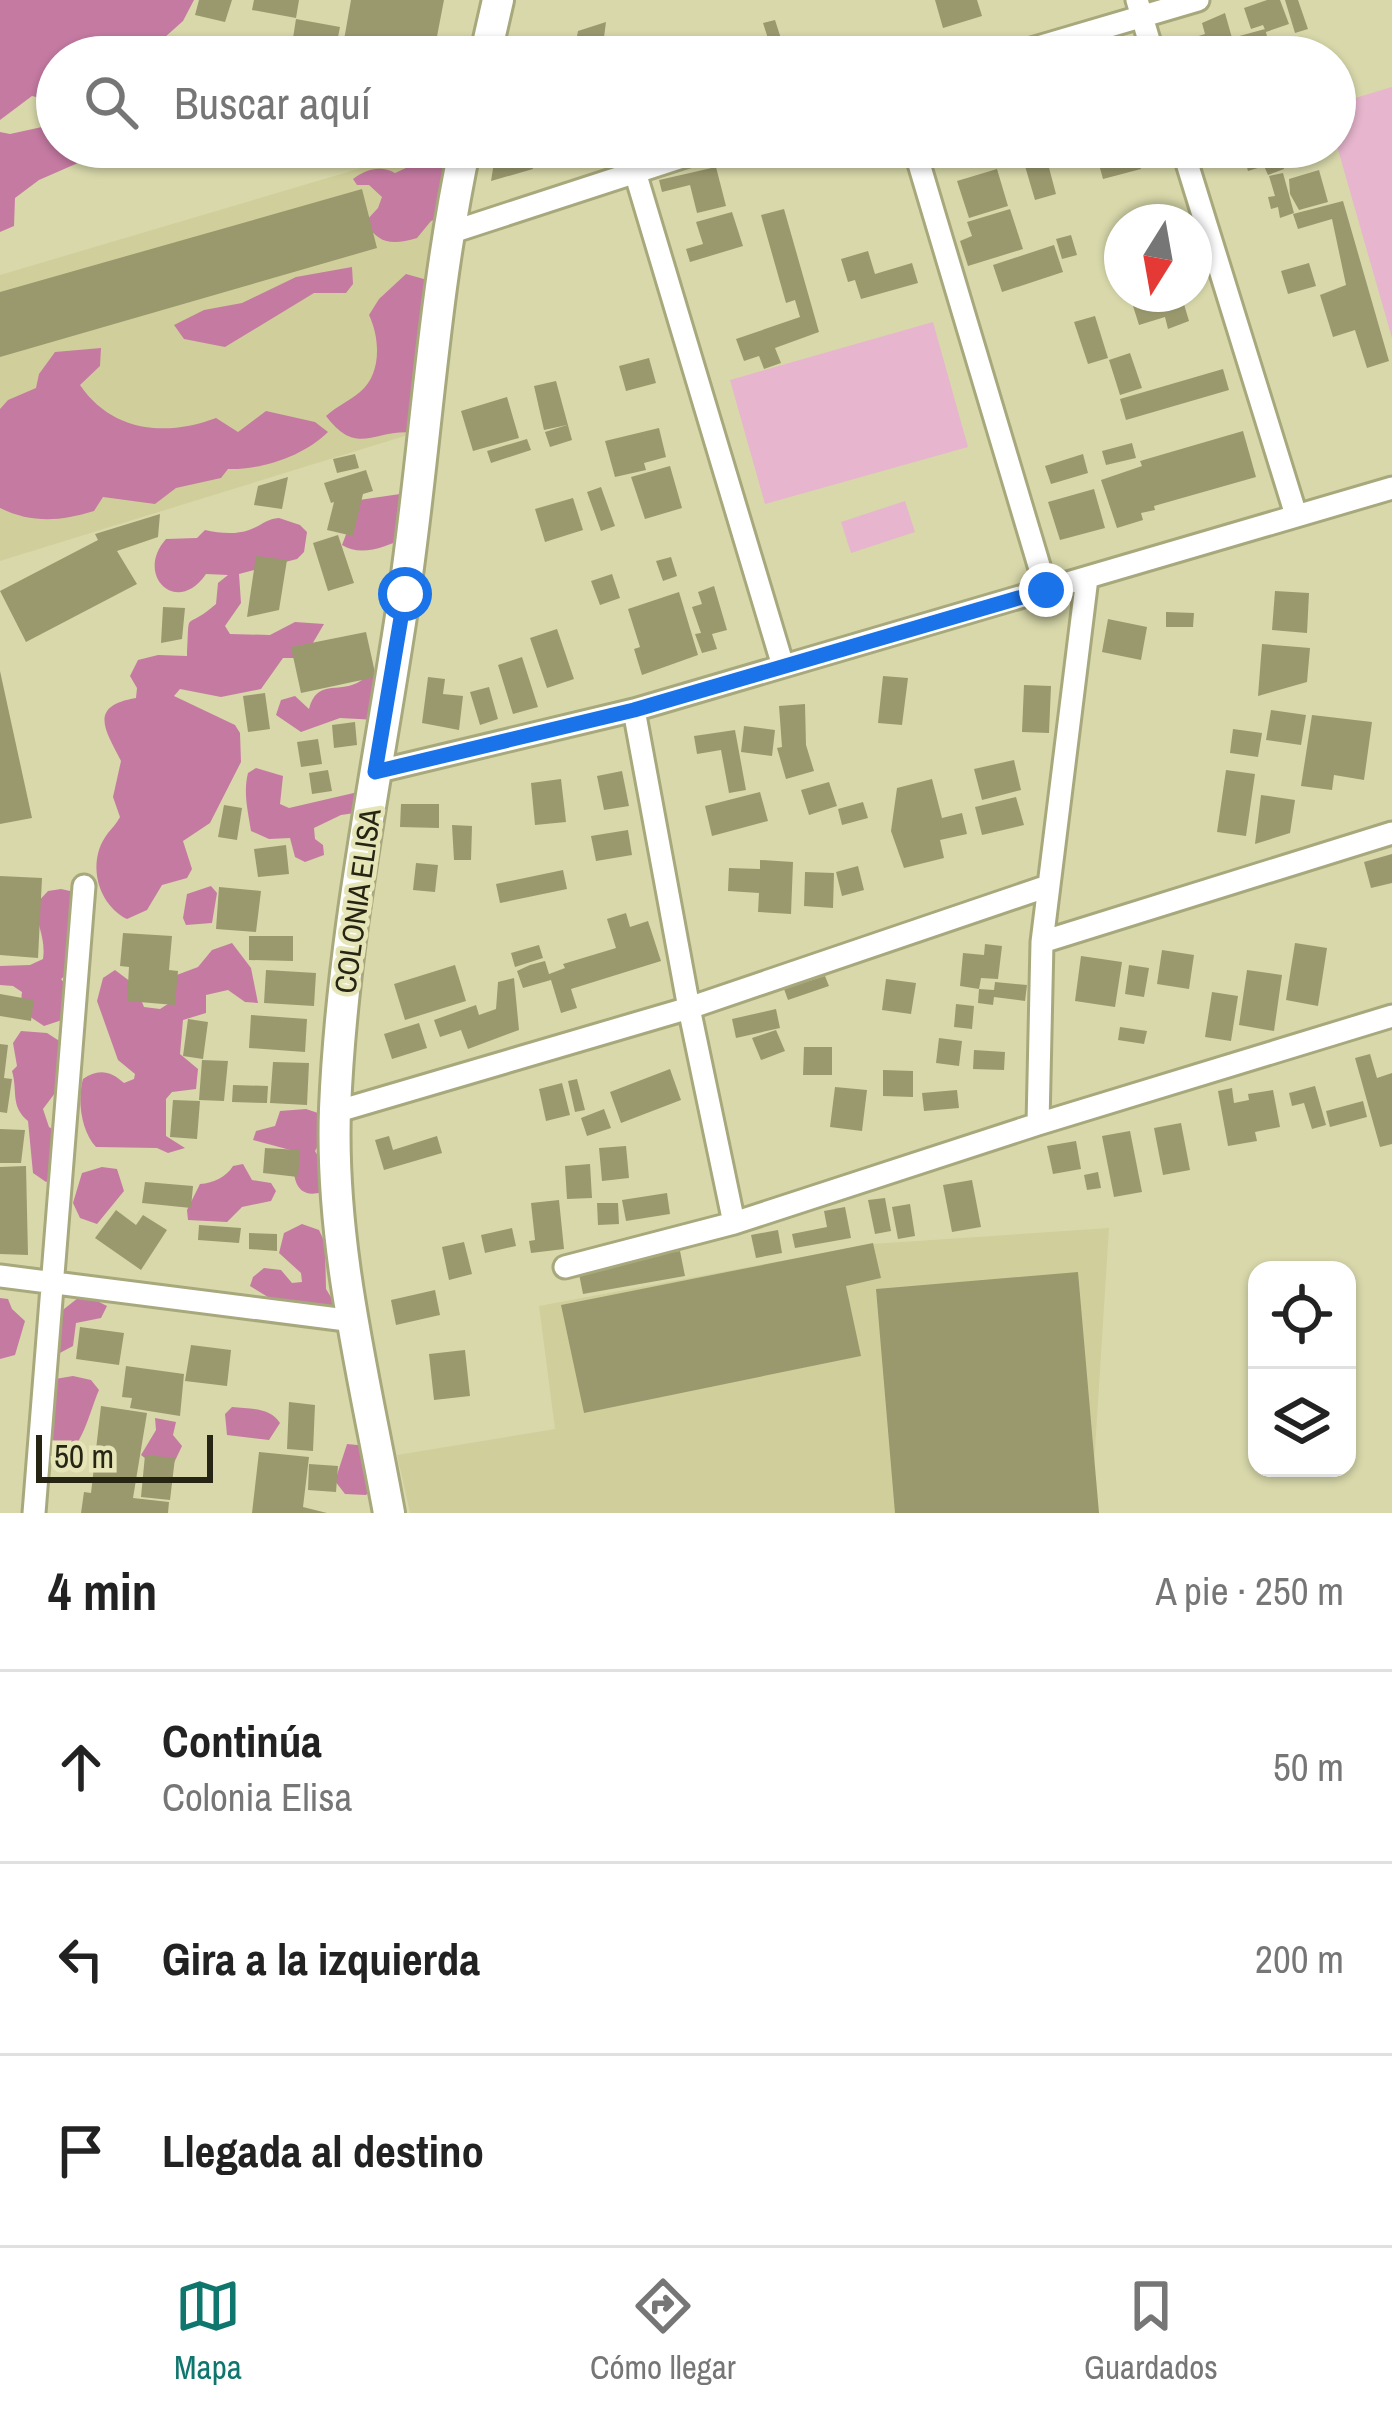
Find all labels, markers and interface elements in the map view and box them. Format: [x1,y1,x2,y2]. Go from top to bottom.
search box [36,36,1356,168]
icon: search [78,69,144,135]
text: Buscar aquí [174,72,371,133]
north arrow [1104,204,1212,312]
route end [1019,563,1073,617]
route start [378,567,432,621]
street label: COLONIA ELISA [324,805,390,996]
map controls [1248,1261,1356,1477]
button: locate [1248,1261,1356,1369]
button: layers [1248,1369,1356,1477]
scale bar [36,1429,213,1482]
text: 50 m [54,1434,114,1478]
text: 4 min [48,1557,157,1626]
text: A pie · 250 m [1156,1565,1344,1617]
text: Continúa [162,1710,322,1771]
icon: ahead [48,1734,114,1800]
text: 50 m [1273,1741,1344,1793]
text: Colonia Elisa [162,1771,352,1823]
icon: left [48,1926,114,1992]
text: Gira a la izquierda [162,1928,480,1989]
text: 200 m [1255,1933,1344,1985]
icon: arrive [48,2118,114,2184]
text: Llegada al destino [162,2120,484,2181]
tab: Mapa [174,2273,242,2389]
tab: Cómo llegar [590,2273,736,2389]
tab: Guardados [1084,2273,1218,2389]

